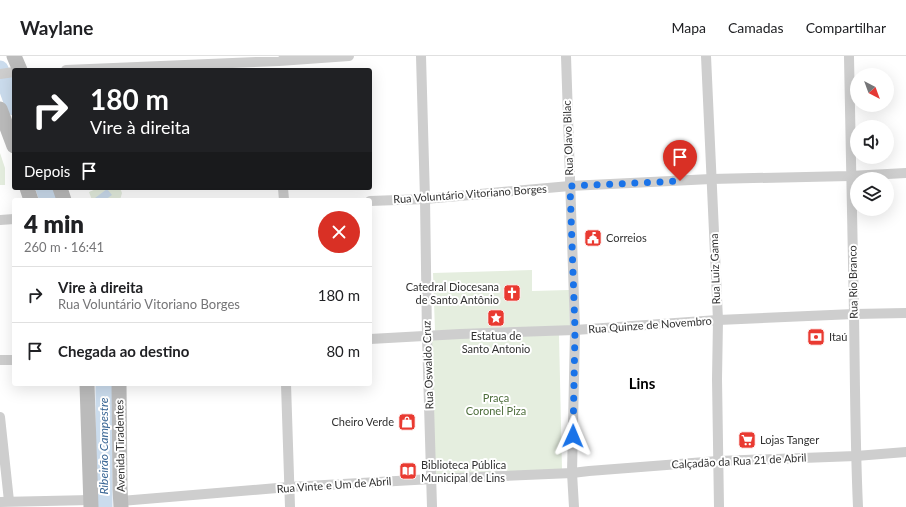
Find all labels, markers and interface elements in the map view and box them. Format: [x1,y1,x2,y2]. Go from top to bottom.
text: Waylane [20,16,93,39]
text: Mapa [671,19,706,36]
text: Camadas [728,19,784,36]
text: Compartilhar [806,19,886,36]
north arrow [850,68,894,112]
map controls [850,68,894,216]
text: 180 m [90,82,169,116]
icon: right [24,84,76,136]
street label: Rua Olavo Bilac [560,100,575,176]
text: Vire à direita [90,116,190,138]
button: sound [850,120,894,164]
pin [663,140,697,181]
icon: arrive [669,146,691,168]
icon: arrive [78,160,100,182]
text: Depois [24,162,70,180]
button: layers [850,172,894,216]
street label: Rua Voluntário Vitoriano Borges [393,182,547,205]
text: 4 min [24,209,84,238]
button: close [318,211,360,253]
public building icon: Correios [583,228,603,248]
place label: Correios [606,231,647,244]
street label: Rua Luiz Gama [707,233,722,305]
text: 260 m · 16:41 [24,239,104,255]
street label: Rua Rio Branco [845,245,860,319]
text: Vire à direita [58,278,143,296]
place label: Catedral Diocesana de Santo Antônio [406,280,499,306]
church icon: Catedral Diocesana de Santo Antônio [502,283,522,303]
icon: right [24,284,46,306]
text: 180 m [318,286,360,304]
text: Rua Voluntário Vitoriano Borges [58,296,240,312]
place icon: Estatua de Santo Antonio [486,308,506,328]
street label: Rua Quinze de Novembro [588,314,712,335]
street label: Rua Oswaldo Cruz [419,320,436,410]
bank icon: Itaú [806,327,826,347]
place label: Estatua de Santo Antonio [462,329,530,355]
place label: Itaú [829,330,847,343]
icon: arrive [24,340,46,362]
text: Chegada ao destino [58,342,189,360]
text: 80 m [326,342,360,360]
district label: Lins [629,374,656,392]
park label: Praça Coronel Piza [466,391,526,417]
water label: Ribeirão Campestre [96,397,111,495]
street label: Avenida Tiradentes [112,400,127,492]
shop icon: Cheiro Verde [397,412,417,432]
place label: Cheiro Verde [331,415,394,428]
position arrow [552,415,594,457]
supermarket icon: Lojas Tanger [737,430,757,450]
place label: Lojas Tanger [760,433,819,446]
street label: Calçadão da Rua 21 de Abril [671,450,807,471]
place label: Biblioteca Pública Municipal de Lins [421,458,506,484]
library icon: Biblioteca Pública Municipal de Lins [398,461,418,481]
street label: Rua Vinte e Um de Abril [276,474,392,495]

